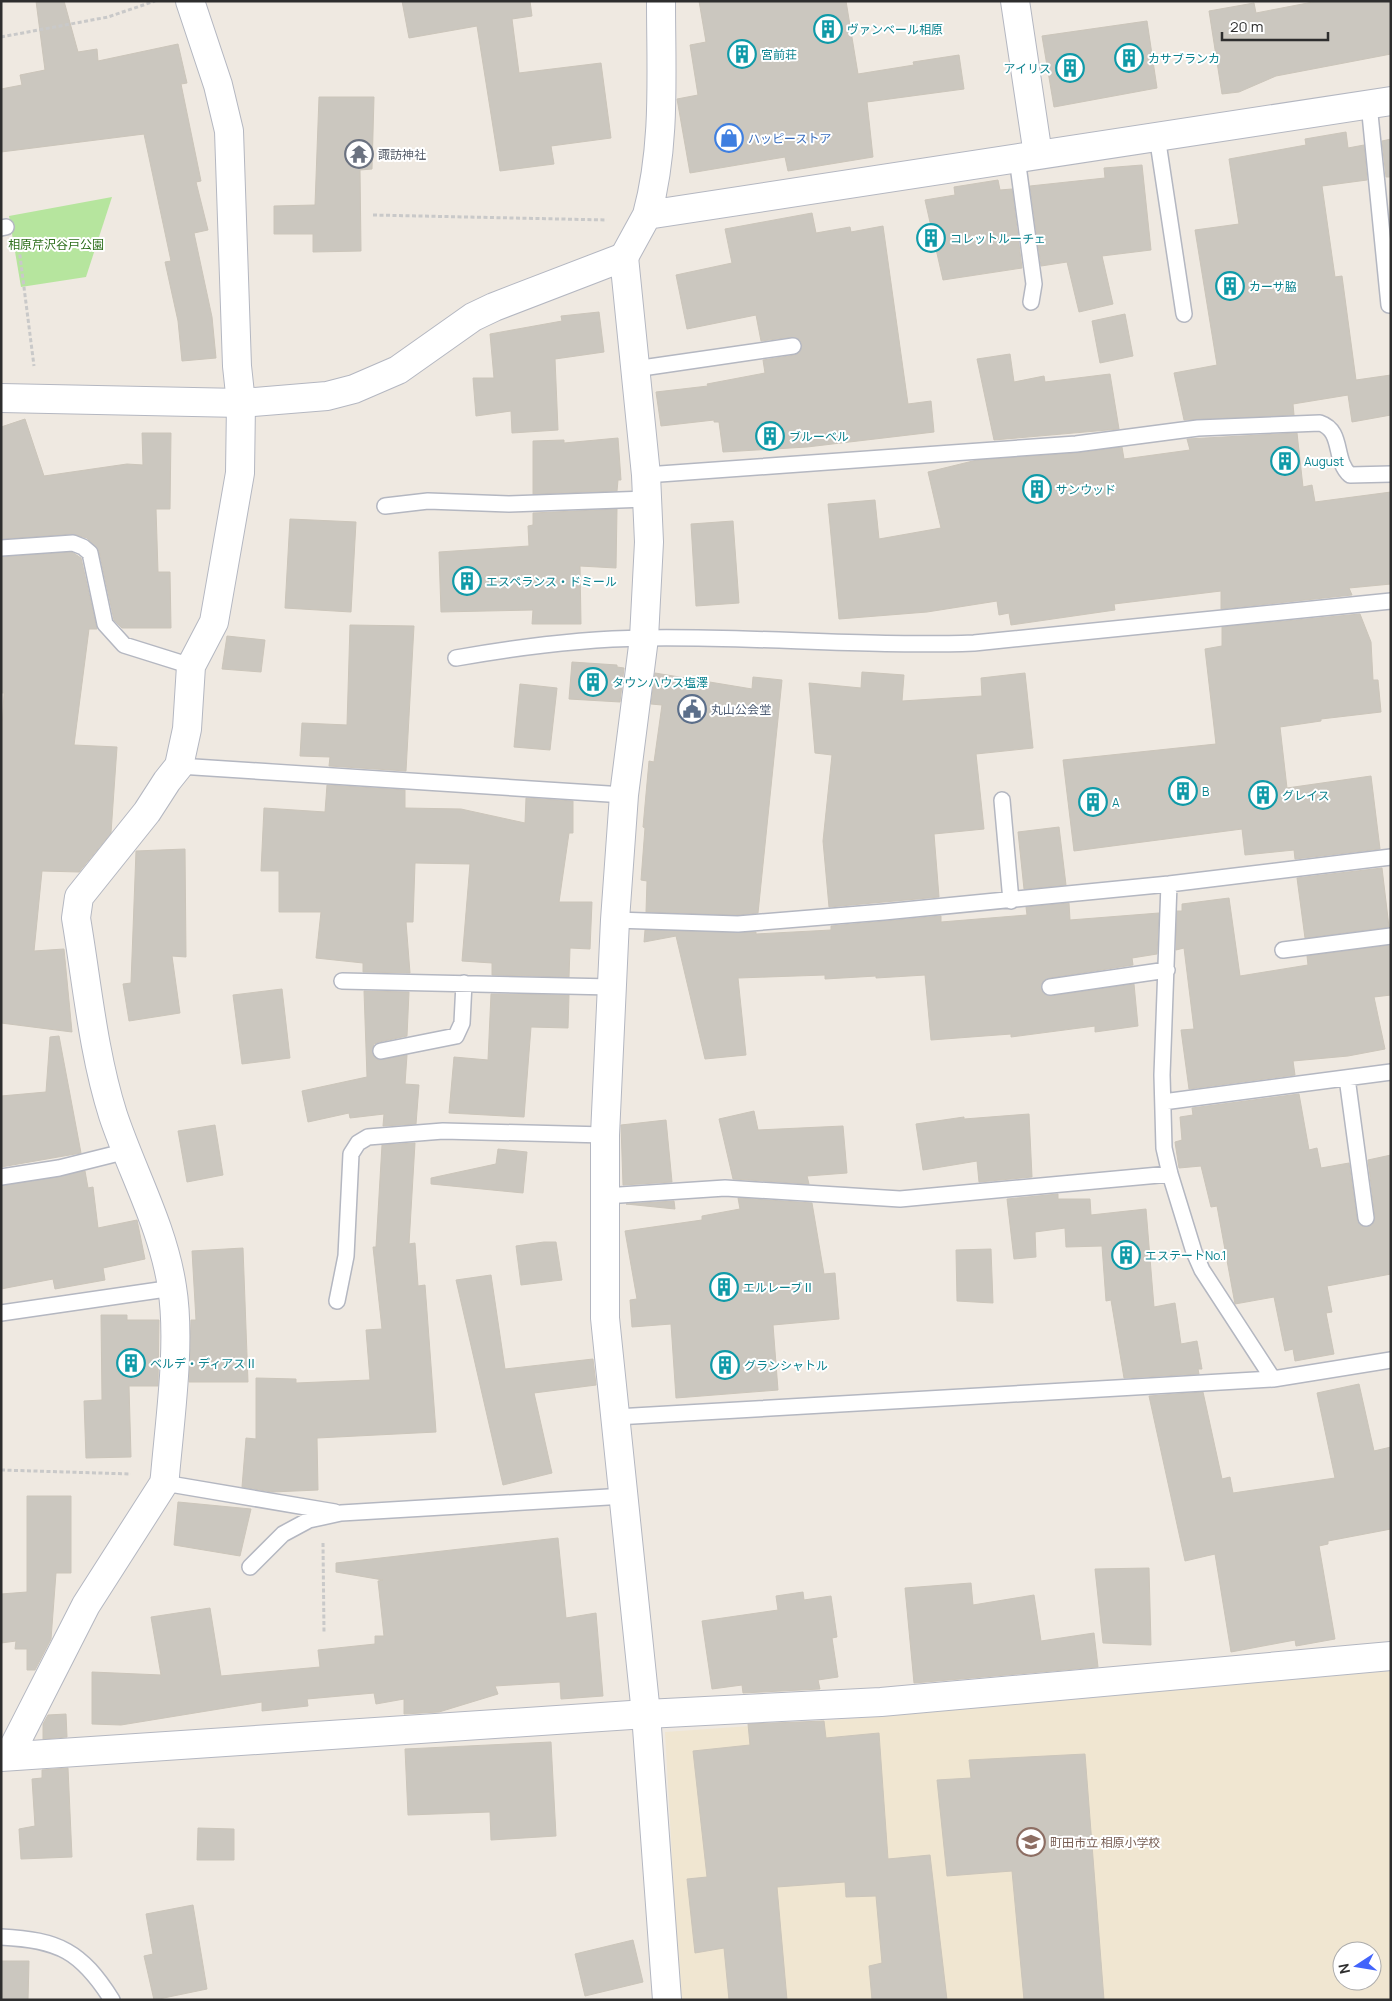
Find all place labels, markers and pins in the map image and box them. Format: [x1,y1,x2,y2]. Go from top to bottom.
building icon: ヴァンベール相原 [813,14,843,44]
place label: ヴァンベール相原 [847,21,943,38]
building icon: 宮前荘 [727,39,757,69]
building icon: カサブランカ [1114,43,1144,73]
place label: 宮前荘 [761,46,797,63]
place label: カサブランカ [1148,50,1220,67]
building icon: アイリス [1055,53,1085,83]
place label: アイリス [1004,60,1051,77]
shop icon: ハッピーストア [714,123,744,153]
place label: ハッピーストア [748,130,831,147]
temple icon: 諏訪神社 [344,139,374,169]
place label: 諏訪神社 [378,146,426,163]
building icon: コレットルーチェ [916,223,946,253]
place label: コレットルーチェ [950,230,1046,247]
building icon: カーサ脇 [1215,271,1245,301]
place label: カーサ脇 [1249,278,1297,295]
building icon: ブルーベル [755,421,785,451]
place label: ブルーベル [789,428,849,445]
building icon: August [1270,446,1300,476]
place label: August [1304,453,1344,470]
building icon: サンウッド [1022,474,1052,504]
place label: サンウッド [1056,481,1116,498]
building icon: エスペランス・ドミール [452,566,482,596]
place label: エスペランス・ドミール [486,573,617,590]
building icon: タウンハウス塩澤 [578,667,608,697]
place label: タウンハウス塩澤 [612,674,708,691]
public building icon: 丸山公会堂 [677,694,707,724]
place label: 丸山公会堂 [711,701,771,718]
building icon: B [1168,776,1198,806]
building icon: グレイス [1248,780,1278,810]
place label: B [1202,783,1209,800]
building icon: A [1078,787,1108,817]
place label: グレイス [1282,787,1330,804]
place label: A [1112,794,1120,811]
building icon: エステートNo.1 [1111,1240,1141,1270]
place label: エステートNo.1 [1145,1247,1226,1264]
building icon: エルレーブⅡ [709,1272,739,1302]
place label: エルレーブⅡ [743,1279,814,1296]
building icon: ベルデ・ディアスⅡ [116,1348,146,1378]
building icon: グランシャトル [710,1350,740,1380]
place label: ベルデ・ディアスⅡ [150,1355,257,1372]
place label: グランシャトル [744,1357,828,1374]
school or university icon: 町田市立 相原小学校 [1016,1827,1046,1857]
place label: 町田市立 相原小学校 [1050,1834,1160,1851]

